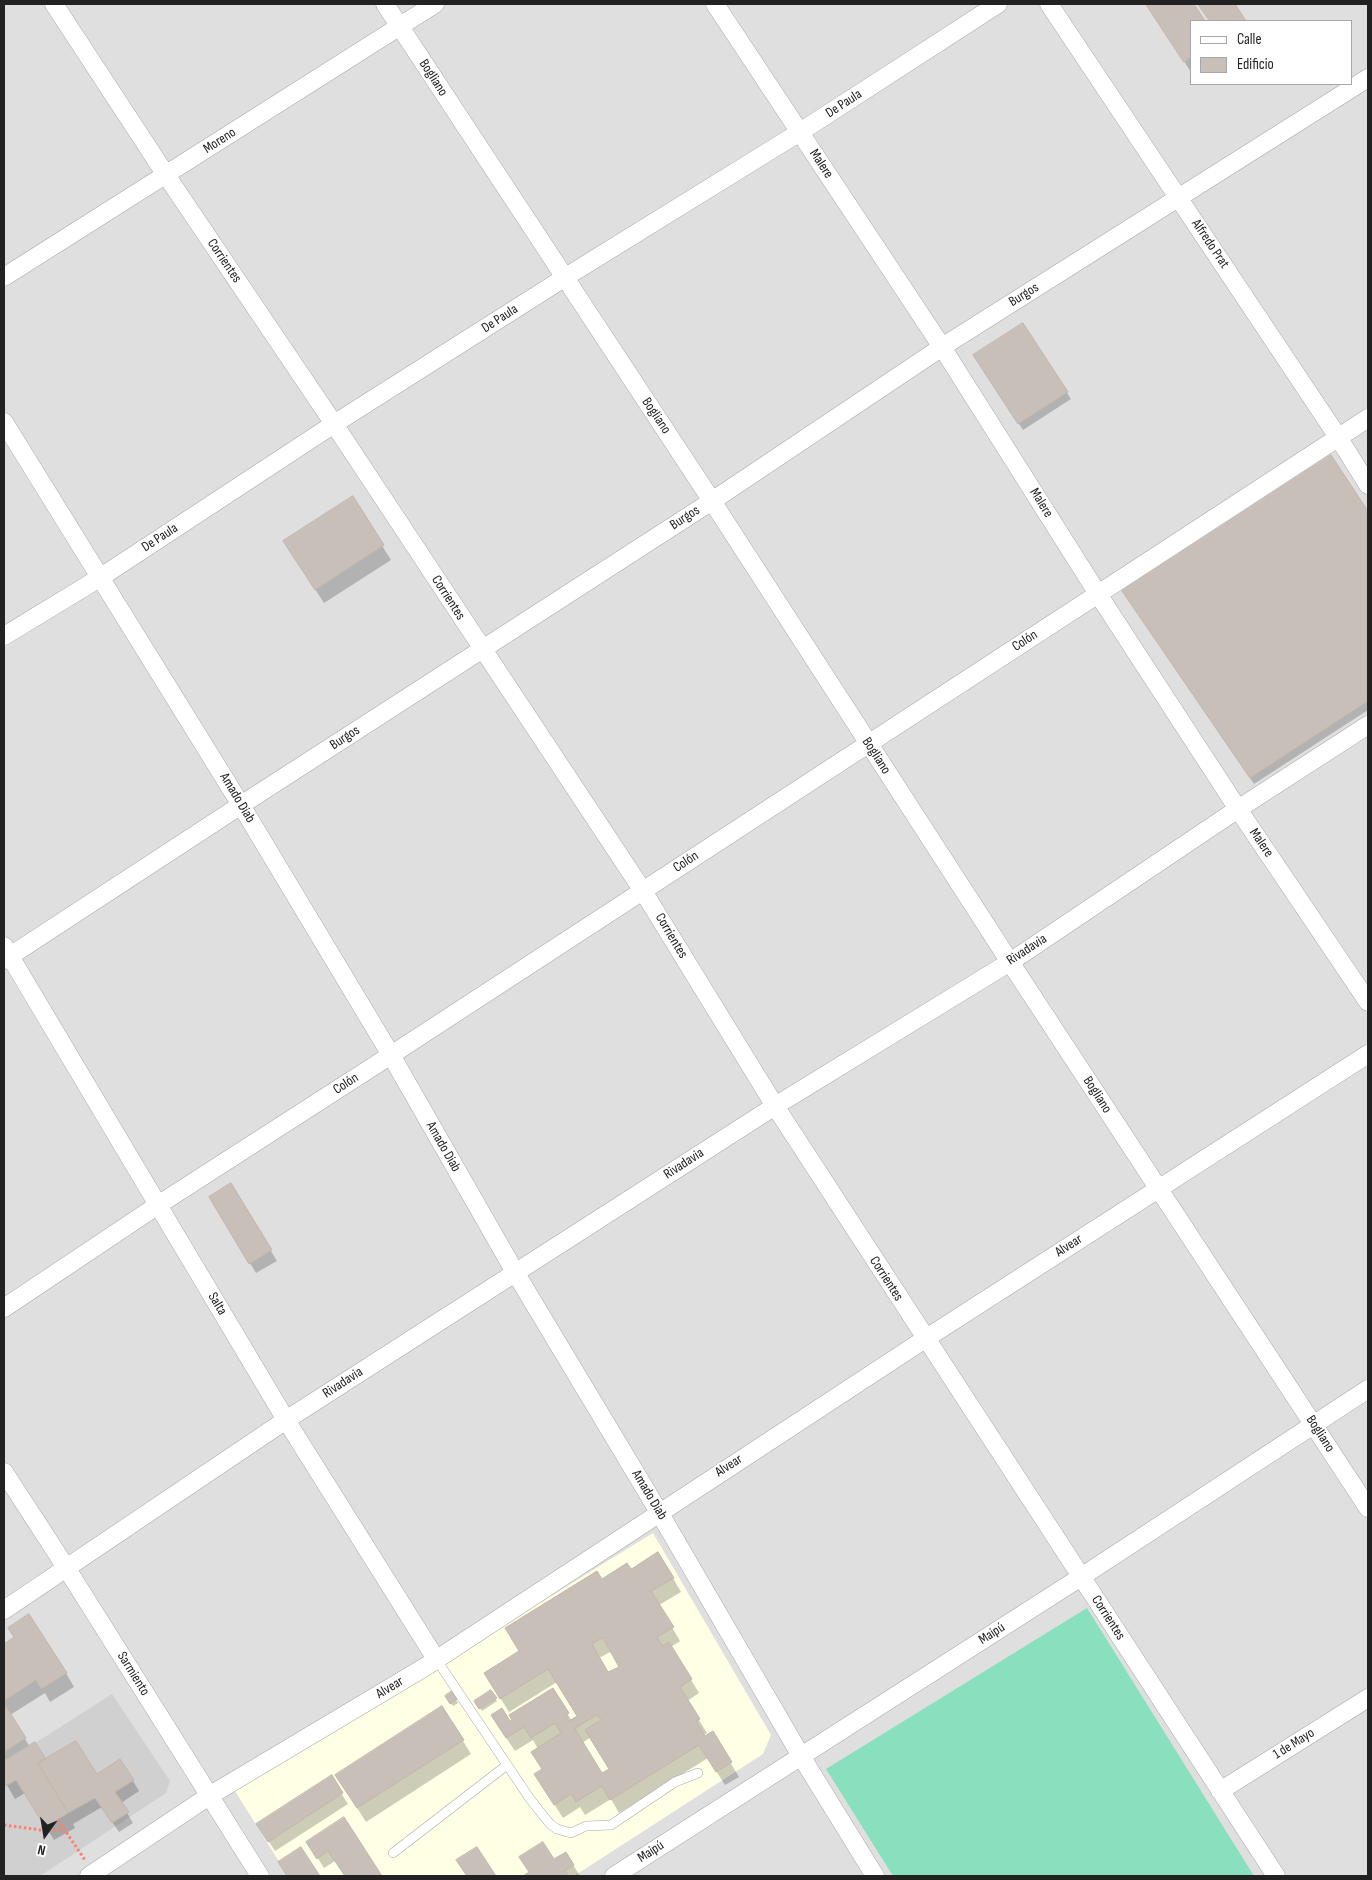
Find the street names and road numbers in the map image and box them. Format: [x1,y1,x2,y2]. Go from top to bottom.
street label: Bogliano [415,57,451,99]
street label: De Paula [823,86,865,122]
street label: Moreno [201,124,239,158]
street label: Malere [805,146,837,182]
street label: Alfredo Prat [1188,216,1232,272]
street label: Corrientes [203,236,245,286]
street label: Burgos [1006,279,1042,311]
street label: De Paula [479,301,521,337]
street label: Bogliano [638,395,674,437]
street label: Malere [1026,485,1056,521]
street label: Burgos [667,502,703,534]
street label: De Paula [139,520,181,556]
street label: Corrientes [427,573,469,623]
street label: Colón [1009,627,1041,655]
street label: Burgos [327,722,363,754]
street label: Bogliano [858,735,894,777]
street label: Amado Diab [216,770,258,826]
street label: Malere [1245,825,1277,861]
street label: Colón [670,848,702,876]
street label: Corrientes [651,910,691,962]
street label: Rivadavia [1004,931,1050,969]
street label: Colón [330,1070,362,1098]
street label: Bogliano [1079,1074,1115,1116]
street label: Amado Diab [422,1119,464,1175]
street label: Rivadavia [661,1145,707,1183]
street label: Alvear [1052,1231,1086,1261]
street label: Corrientes [865,1254,907,1304]
street label: Salta [204,1290,230,1318]
street label: Rivadavia [320,1364,366,1402]
street label: Bogliano [1302,1413,1338,1455]
street label: Alvear [712,1451,746,1481]
street label: Amado Diab [628,1467,670,1523]
street label: Corrientes [1087,1593,1129,1643]
street label: Maipú [976,1619,1008,1649]
street label: Sarmiento [113,1649,153,1699]
street label: Alvear [373,1673,407,1703]
street label: 1 de Mayo [1270,1725,1318,1763]
street label: Maipú [635,1837,667,1867]

